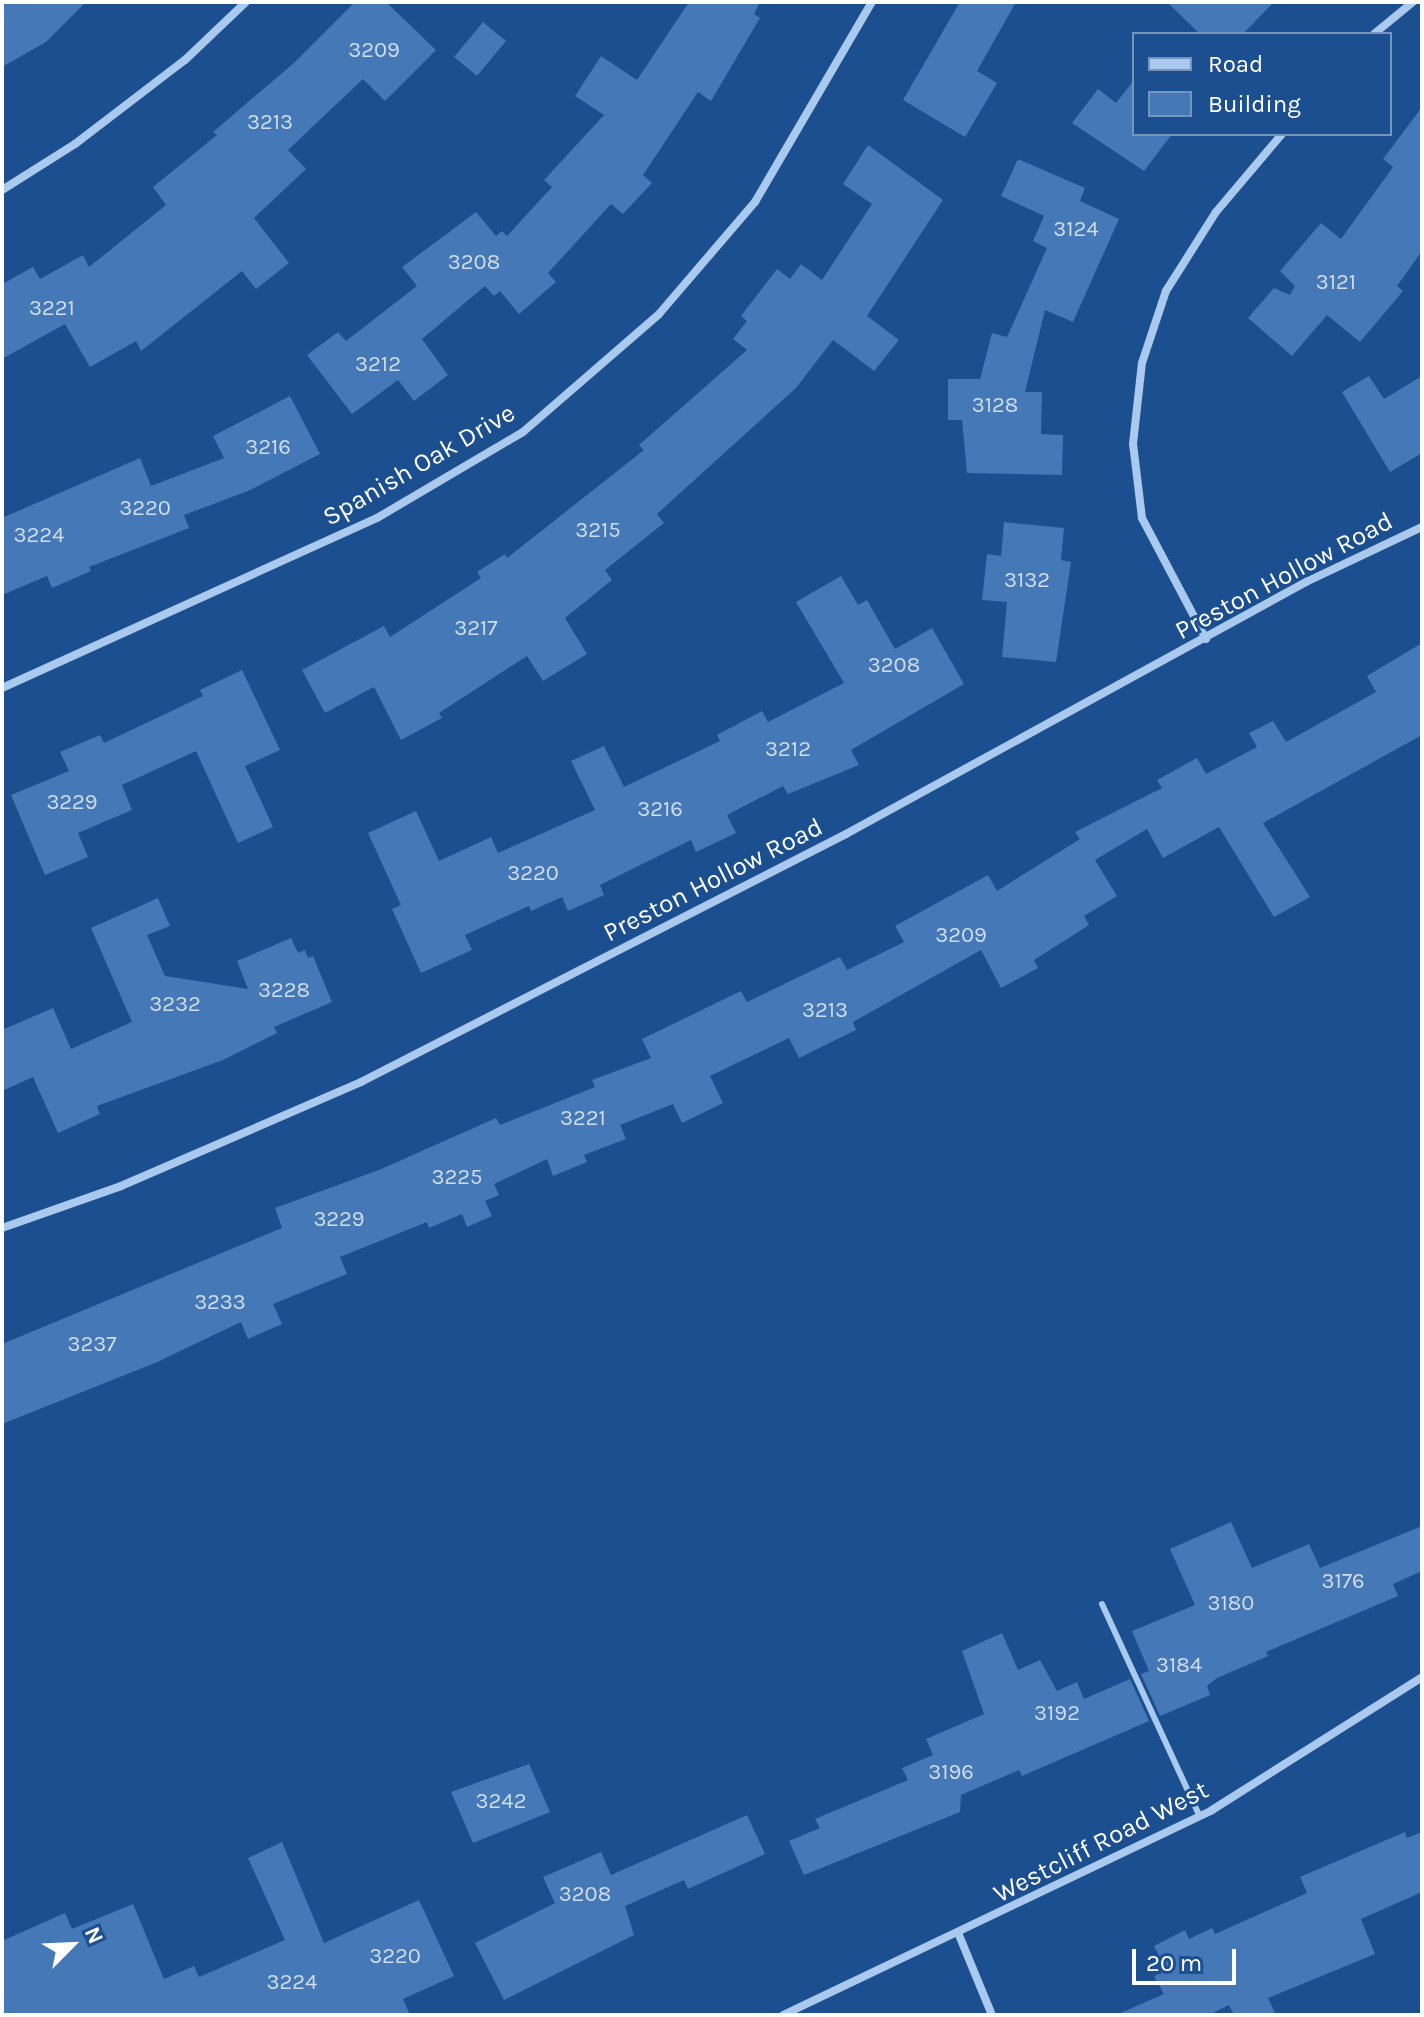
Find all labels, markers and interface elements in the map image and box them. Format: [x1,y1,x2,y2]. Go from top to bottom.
legend [1132,32,1392,136]
house number: 3209 [348,38,400,64]
text: Road [1208,50,1263,78]
text: Building [1208,90,1301,118]
house number: 3213 [247,110,293,136]
house number: 3124 [1053,217,1099,243]
house number: 3208 [448,250,500,276]
house number: 3121 [1316,270,1356,296]
house number: 3221 [29,296,75,322]
house number: 3212 [355,352,401,378]
house number: 3128 [972,393,1018,419]
street label: Spanish Oak Drive [317,397,521,533]
house number: 3216 [245,435,291,461]
house number: 3220 [119,496,171,522]
street label: Preston Hollow Road [1170,505,1398,647]
house number: 3215 [575,518,621,544]
house number: 3224 [14,523,64,549]
house number: 3132 [1004,568,1050,594]
house number: 3217 [454,616,498,642]
house number: 3208 [868,653,920,679]
house number: 3212 [765,737,811,763]
house number: 3229 [46,790,98,816]
house number: 3216 [637,797,683,823]
street label: Preston Hollow Road [598,811,828,949]
house number: 3220 [507,861,559,887]
house number: 3209 [935,923,987,949]
house number: 3228 [258,978,310,1004]
house number: 3232 [149,992,201,1018]
house number: 3213 [802,998,848,1024]
house number: 3221 [560,1106,606,1132]
house number: 3225 [432,1165,482,1191]
house number: 3229 [313,1207,365,1233]
house number: 3233 [194,1290,246,1316]
house number: 3237 [67,1332,117,1358]
house number: 3176 [1321,1569,1365,1595]
house number: 3180 [1208,1591,1254,1617]
house number: 3184 [1156,1653,1202,1679]
house number: 3192 [1034,1701,1080,1727]
house number: 3196 [928,1760,974,1786]
street label: Westcliff Road West [988,1774,1214,1910]
house number: 3242 [476,1789,526,1815]
house number: 3208 [559,1882,611,1908]
north arrow [32,1905,112,1985]
text: N [79,1923,109,1948]
scale bar [1136,1933,1240,1983]
house number: 3220 [369,1944,421,1970]
text: 20 m [1146,1949,1202,1977]
house number: 3224 [267,1970,317,1996]

